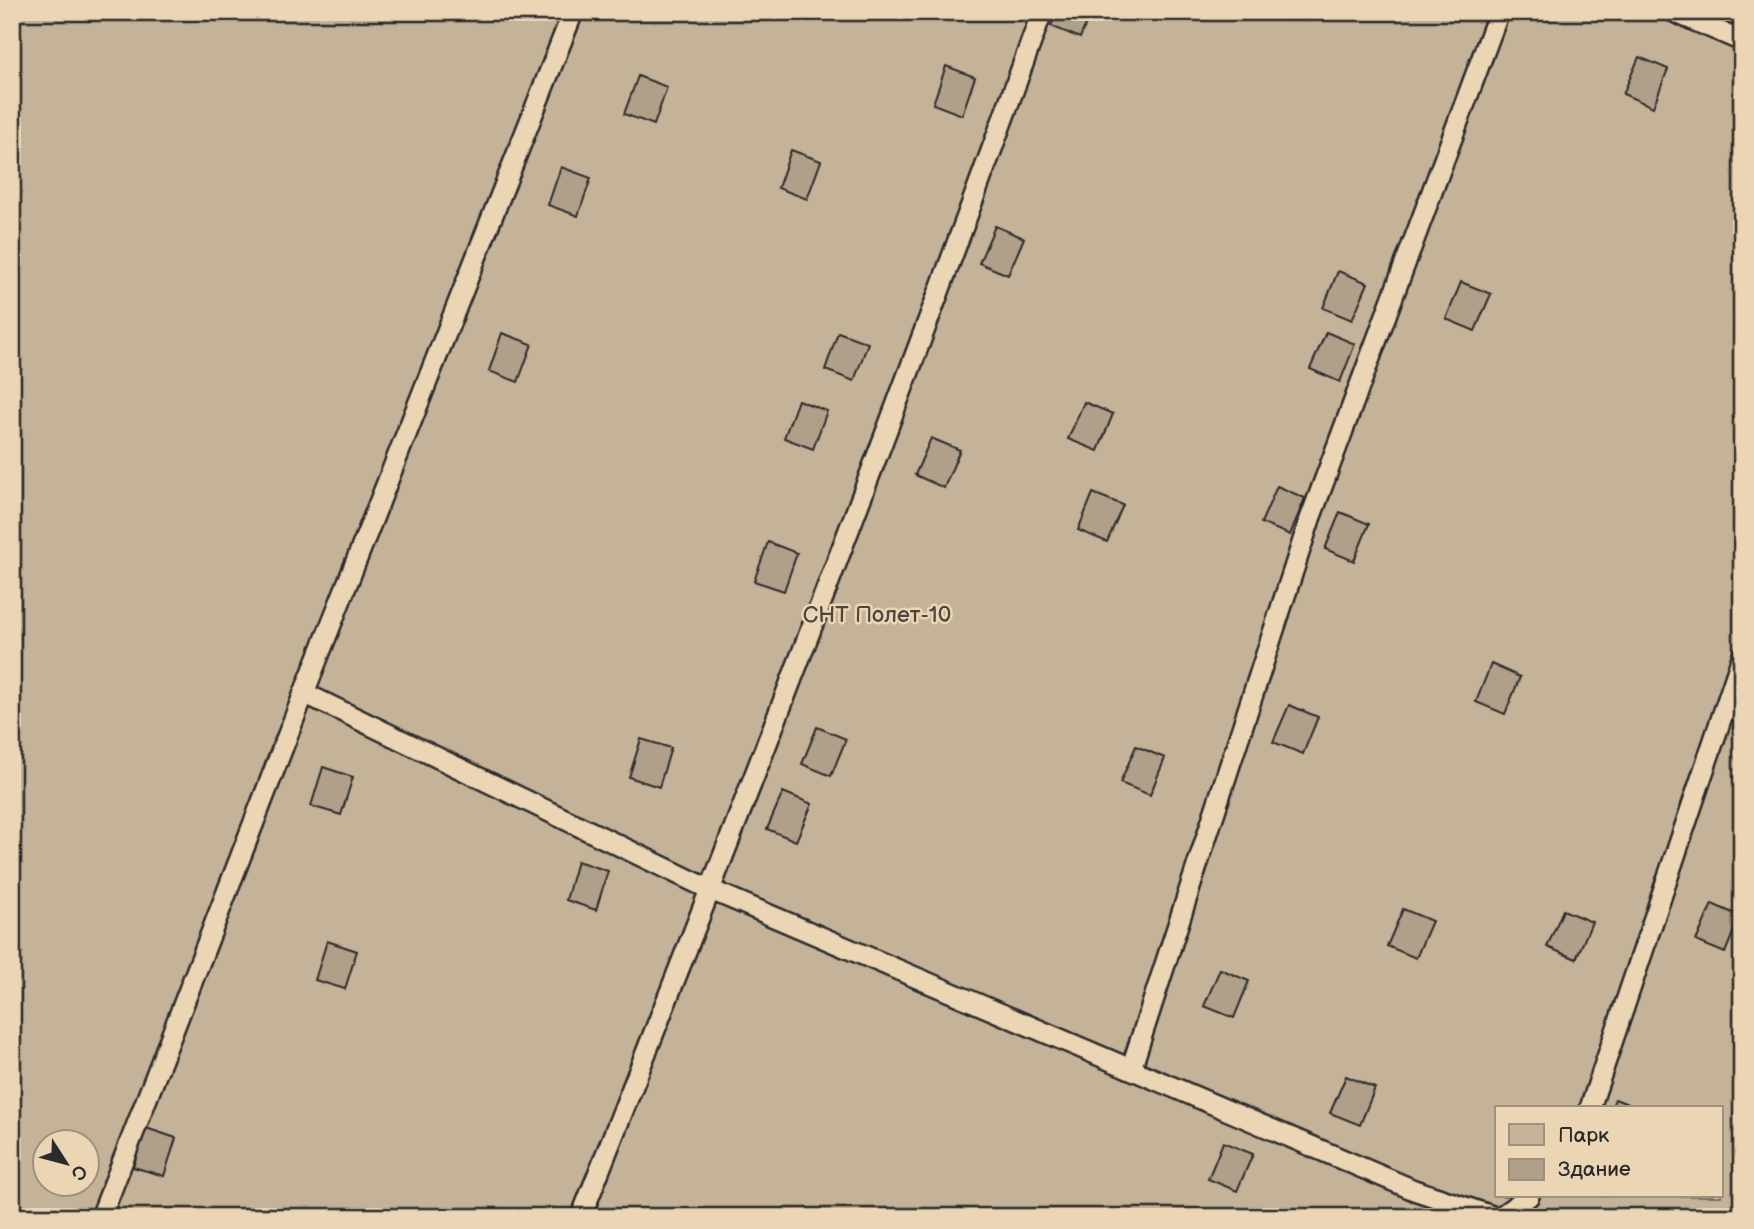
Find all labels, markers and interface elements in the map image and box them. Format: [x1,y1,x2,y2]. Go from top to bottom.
park label: СНТ Полет-10 [803,601,951,629]
legend [1495,1106,1722,1198]
text: Парк [1558,1123,1609,1148]
north arrow [32,1128,102,1198]
text: Здание [1558,1157,1631,1182]
text: С [65,1160,92,1184]

